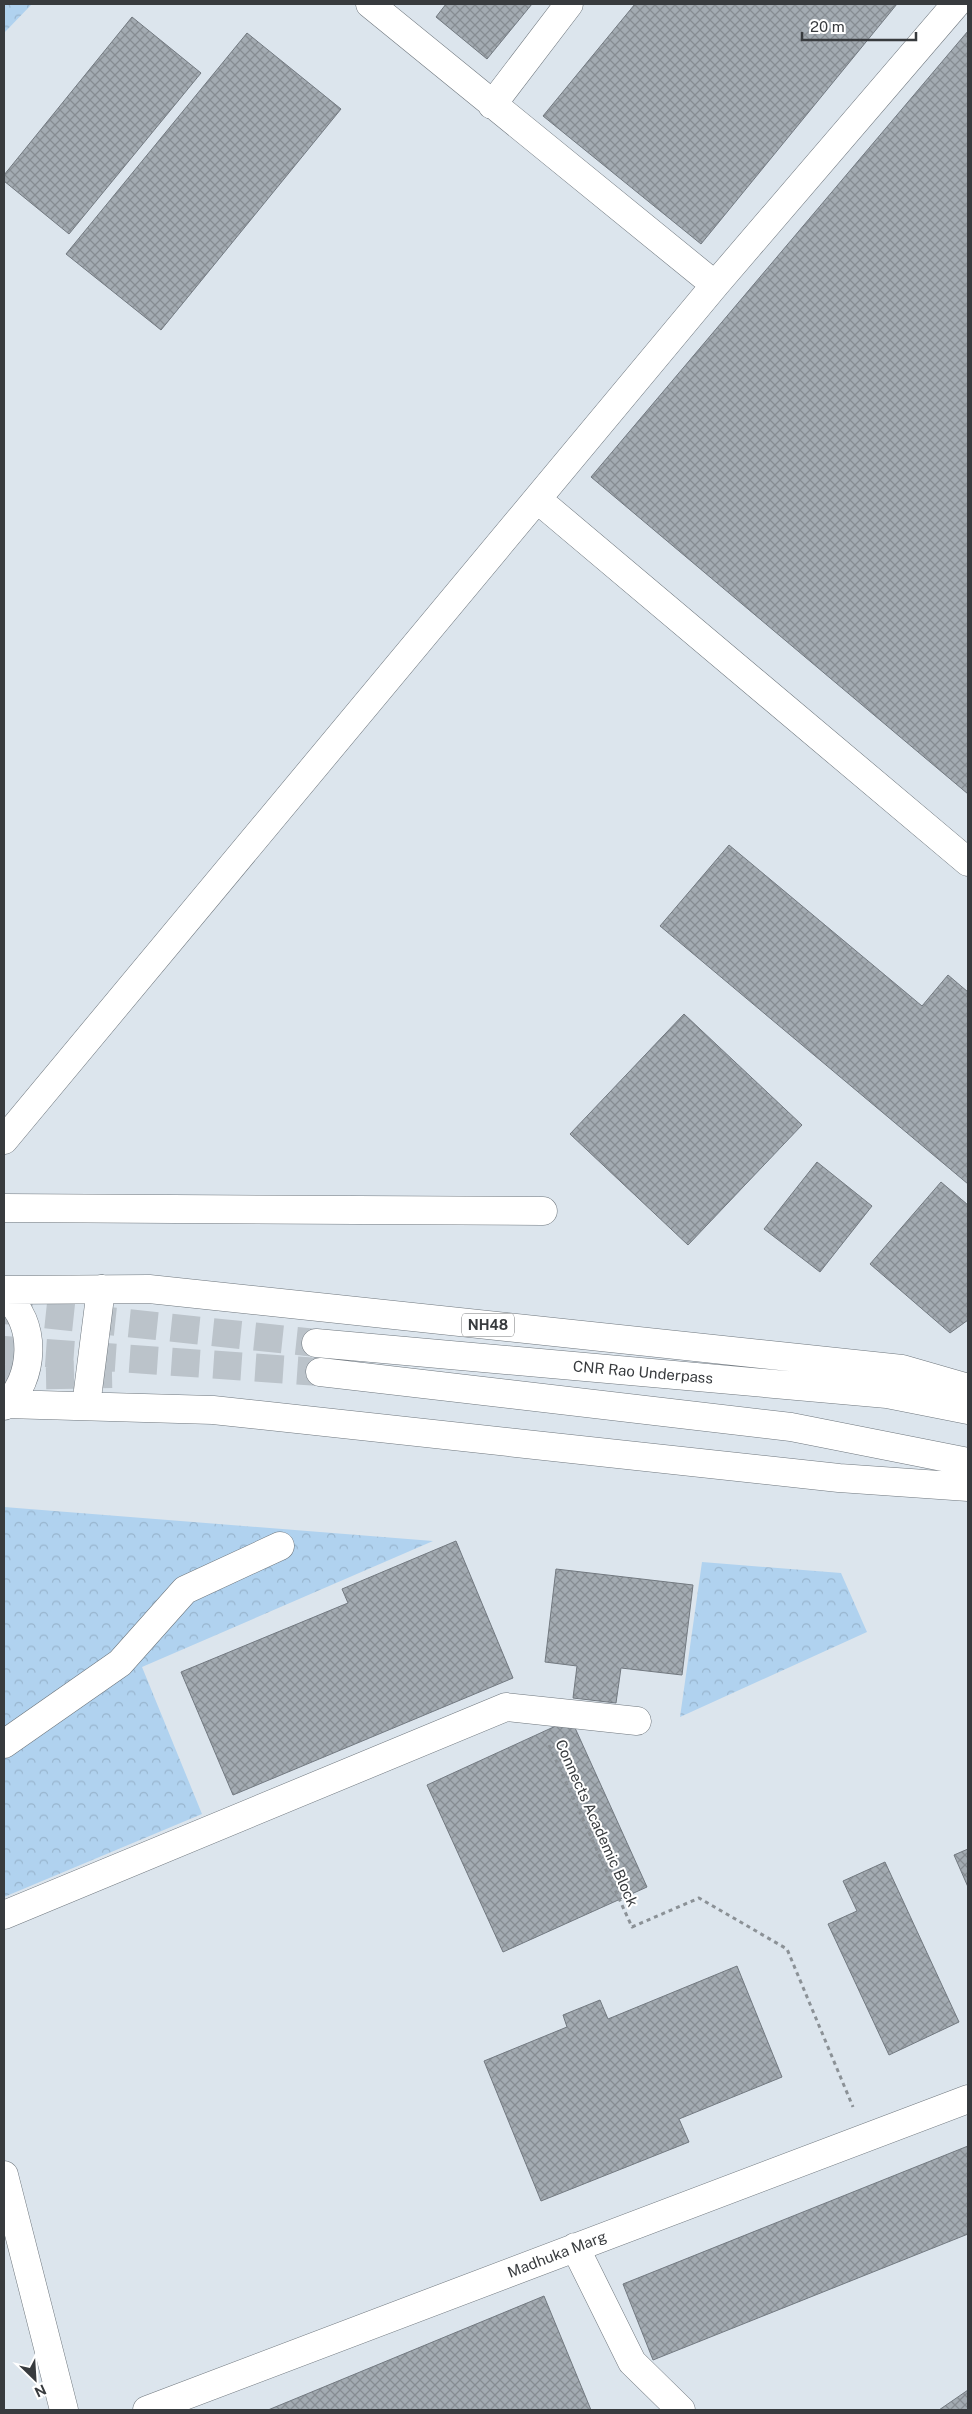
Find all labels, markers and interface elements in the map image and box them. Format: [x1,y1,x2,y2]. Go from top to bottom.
scale bar [802,10,916,42]
text: 20 m [810,18,845,35]
road number: NH48 [462,1314,514,1336]
street label: CNR Rao Underpass [572,1357,714,1387]
street label: Connects Academic Block [552,1737,642,1909]
street label: Madhuka Marg [505,2227,609,2281]
north arrow [10,2354,60,2404]
text: N [32,2381,49,2400]

